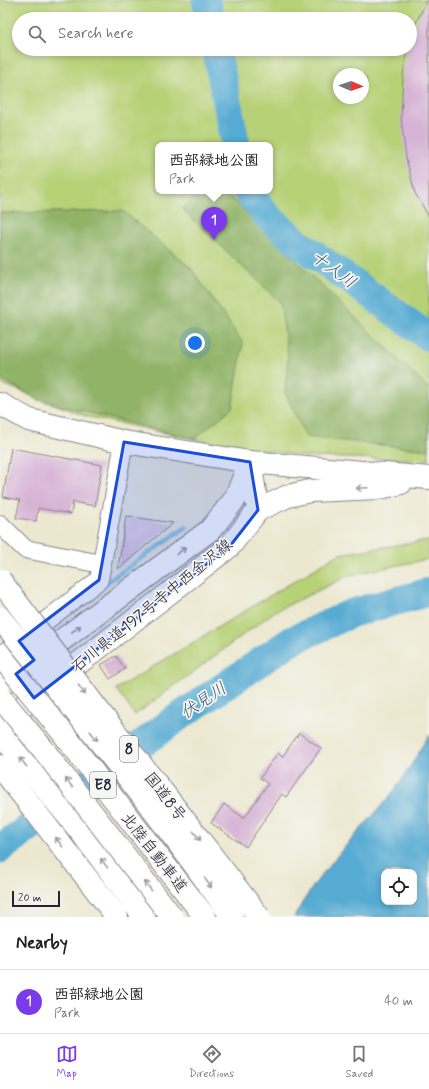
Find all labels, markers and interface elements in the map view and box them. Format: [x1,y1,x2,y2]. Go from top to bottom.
search box [12,12,417,56]
icon: search [26,23,48,45]
text: Search here [58,24,134,44]
north arrow [333,68,369,104]
popup [155,142,273,194]
text: 西部緑地公園 [169,151,259,171]
text: Park [169,171,195,188]
pin: 1 [201,207,227,240]
water label: 十人川 [306,246,361,294]
your location [185,333,205,353]
one-way arrow [356,485,369,492]
street label: 石川県道197号寺中西金沢線 [67,535,237,678]
one-way arrow [175,547,186,556]
one-way arrow [71,625,82,633]
water label: 伏見川 [176,677,231,724]
one-way arrow [78,684,87,695]
one-way arrow [90,730,99,741]
road number: 8 [120,736,138,762]
one-way arrow [19,756,28,767]
street label: 国道8号 [139,768,191,826]
road number: E8 [90,772,116,798]
one-way arrow [64,777,73,788]
street label: 北陸自動車道 [116,809,192,897]
one-way arrow [193,831,201,842]
one-way arrow [55,836,64,847]
one-way arrow [100,858,108,869]
map controls [381,869,417,905]
button: locate [381,869,417,905]
one-way arrow [204,877,212,888]
one-way arrow [144,881,152,892]
scale bar [12,889,60,908]
text: 20 m [18,891,41,905]
text: Nearby [16,932,68,954]
text: 西部緑地公園 [54,985,144,1005]
text: 1 [26,993,32,1010]
text: 40 m [384,993,413,1010]
text: Park [54,1005,80,1022]
tab: Map [56,1043,78,1081]
tab: Directions [189,1043,234,1081]
tab: Saved [346,1043,373,1081]

